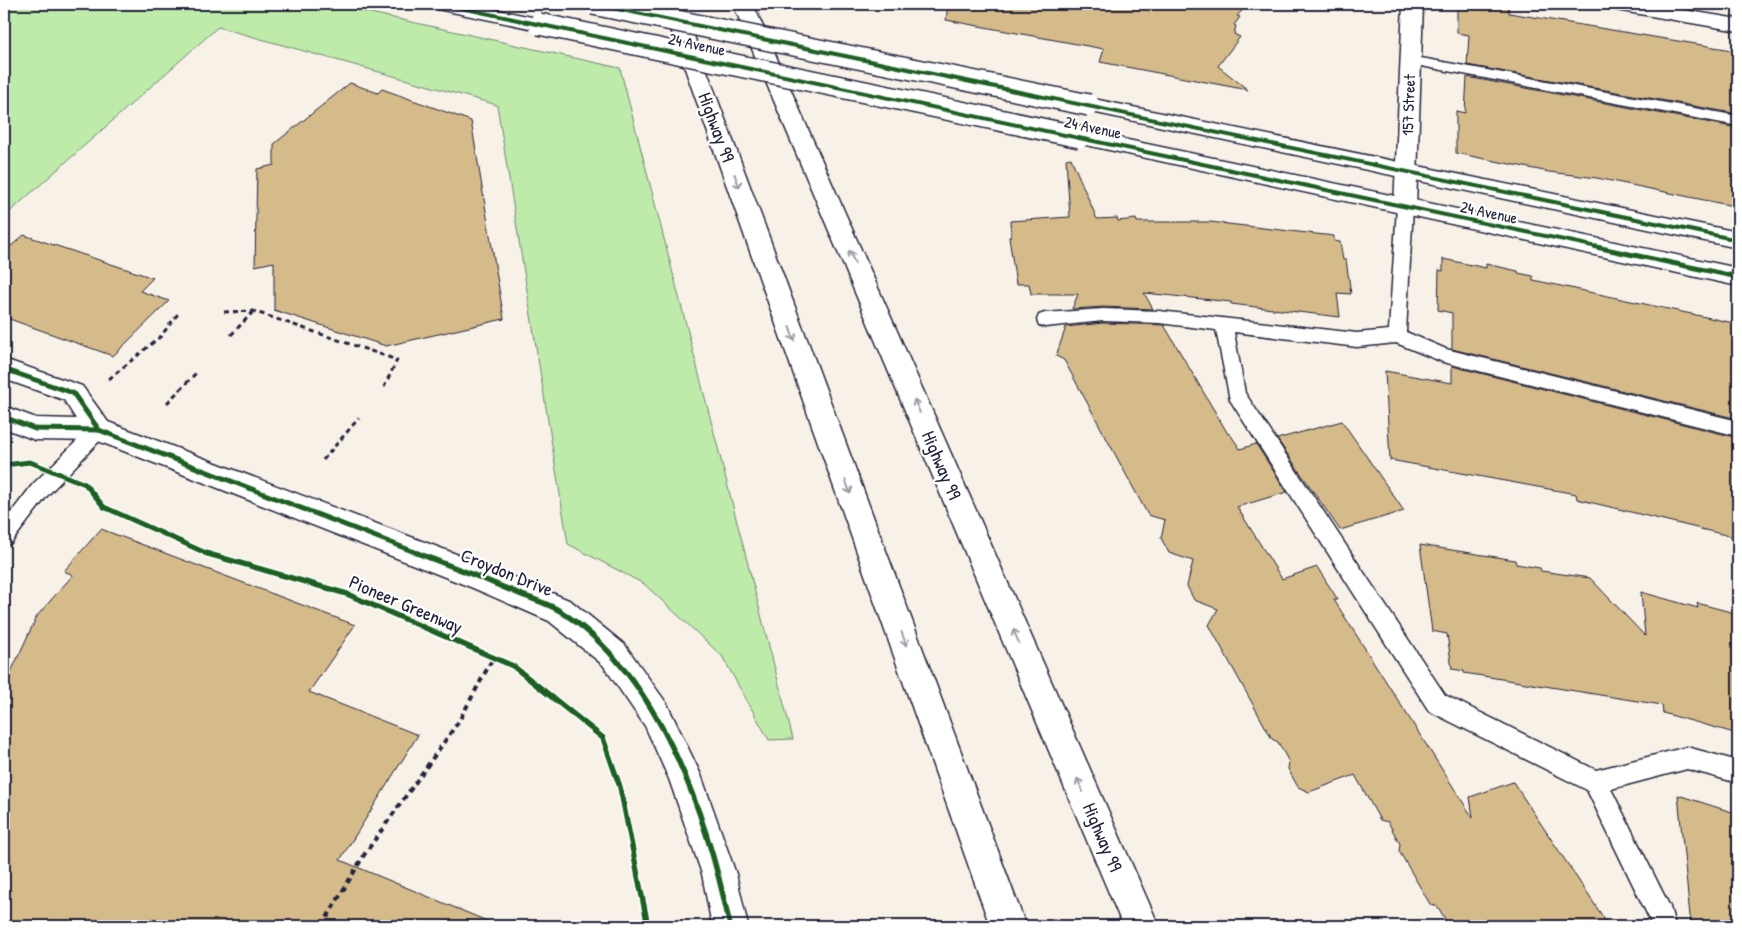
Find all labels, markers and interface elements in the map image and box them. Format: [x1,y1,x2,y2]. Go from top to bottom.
street label: 24 Avenue [666,27,728,61]
street label: 157 Street [1396,73,1420,136]
street label: Highway 99 [692,89,742,165]
street label: 24 Avenue [1062,110,1124,144]
one-way arrow [733,173,742,188]
street label: 24 Avenue [1458,195,1520,229]
one-way arrow [847,250,857,265]
one-way arrow [788,326,798,342]
one-way arrow [911,399,921,414]
street label: Highway 99 [916,427,968,503]
one-way arrow [844,478,853,494]
street label: Croydon Drive [457,542,557,602]
street label: Pioneer Greenway [345,568,467,640]
one-way arrow [1010,629,1020,644]
one-way arrow [900,631,909,647]
one-way arrow [1075,778,1085,793]
street label: Highway 99 [1077,799,1129,875]

